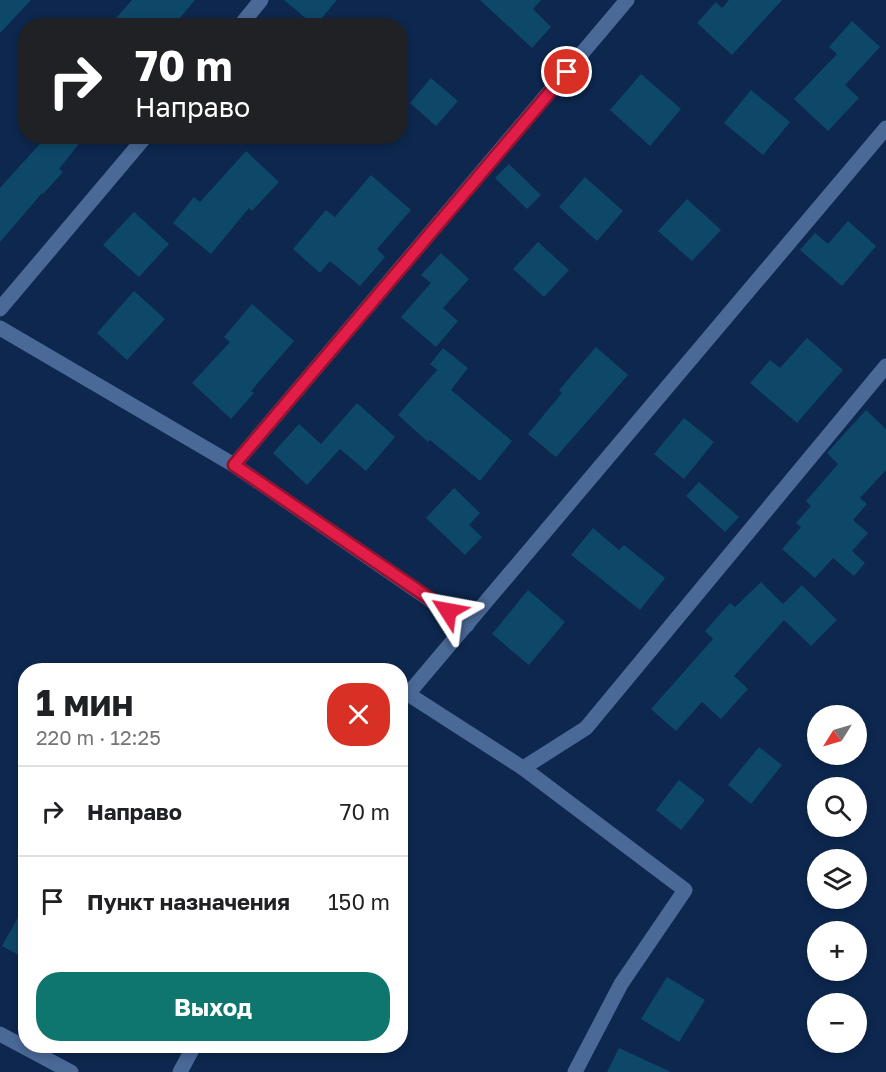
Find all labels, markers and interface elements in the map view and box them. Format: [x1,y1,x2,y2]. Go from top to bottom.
text: 70 m [135,40,232,90]
icon: right [36,42,114,120]
pin [541,46,592,97]
icon: arrive [550,55,583,88]
text: Направо [135,91,250,123]
position arrow [416,579,480,643]
text: 1 мин [36,681,133,724]
button: close [327,683,390,746]
north arrow [807,705,867,765]
map controls [807,705,867,1053]
text: 220 m · 12:25 [36,725,161,749]
button: search [807,777,867,837]
icon: right [36,795,69,828]
text: Направо [87,798,182,825]
text: 70 m [340,798,390,825]
button: layers [807,849,867,909]
icon: arrive [36,885,69,918]
text: Пункт назначения [87,888,290,915]
text: 150 m [328,888,390,915]
button: + [807,921,867,981]
button: Выход [36,972,390,1041]
button: − [807,993,867,1053]

